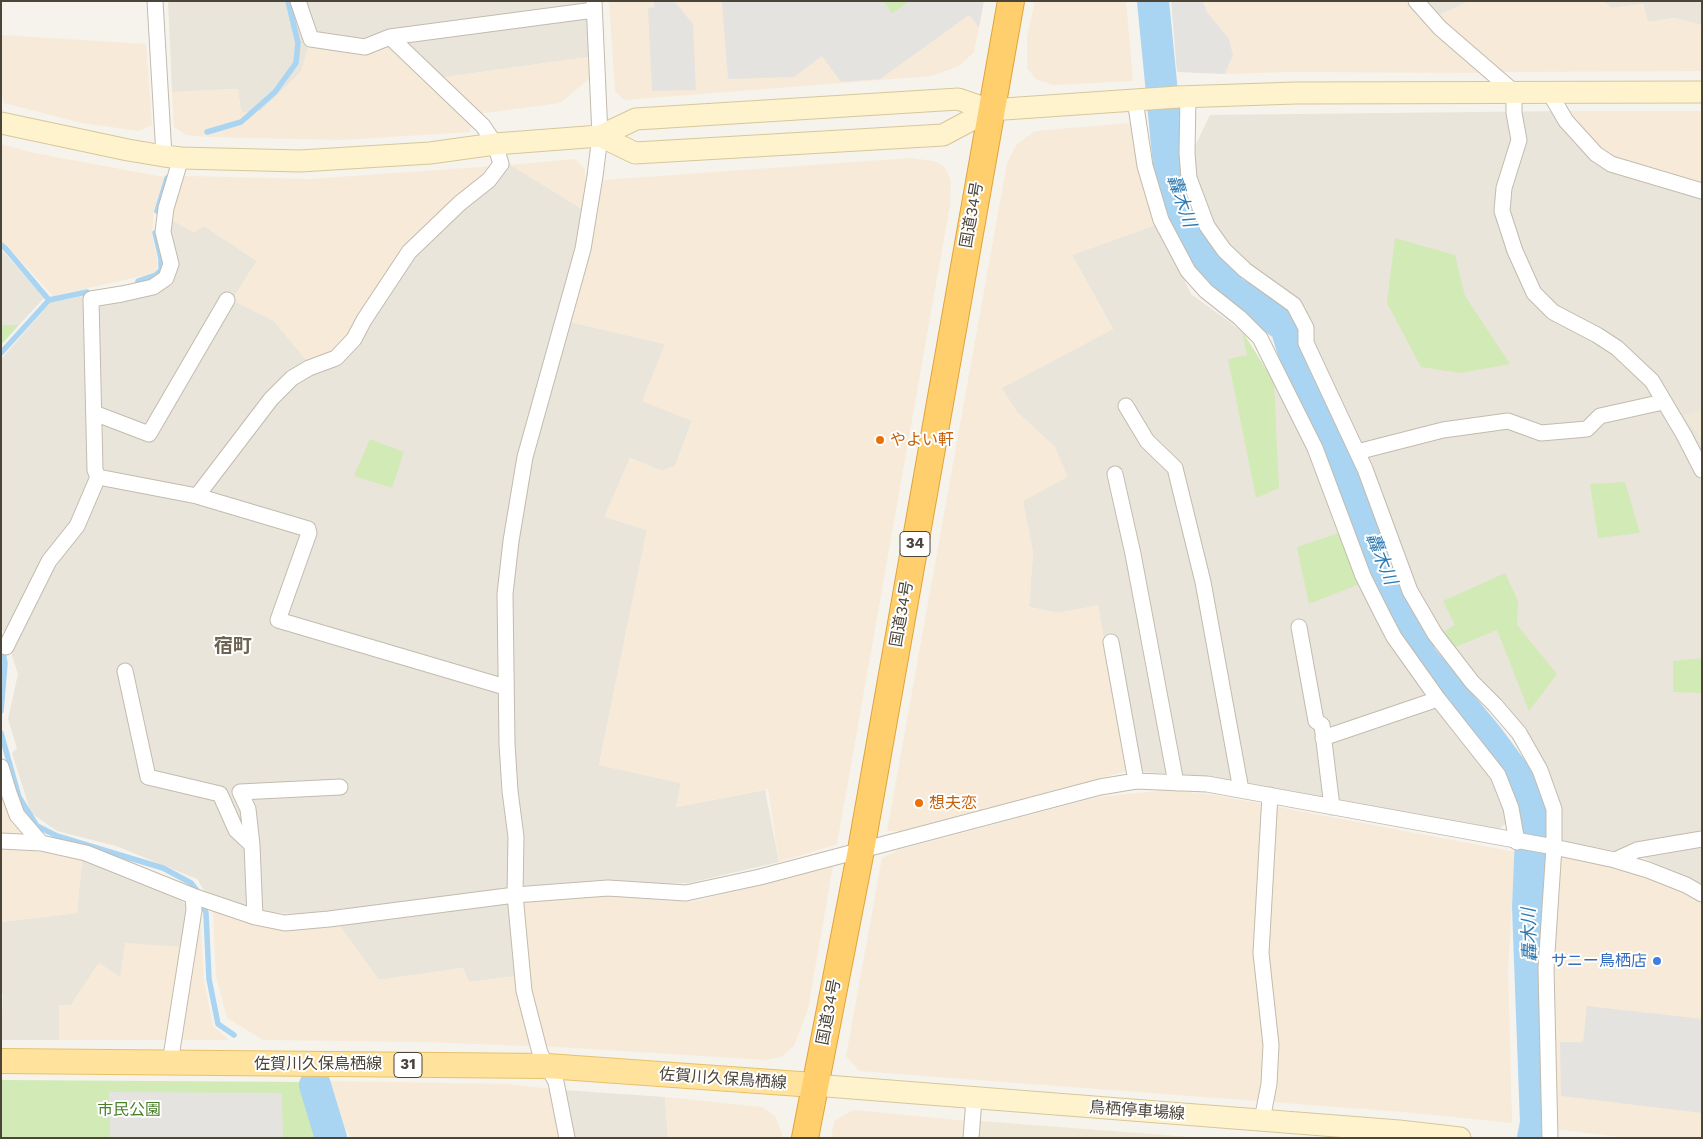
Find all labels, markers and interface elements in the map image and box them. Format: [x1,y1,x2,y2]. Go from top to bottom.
water label: 轟木川 [1162,172,1200,230]
street label: 国道34号 [957,180,987,250]
place label: やよい軒 [890,430,954,450]
marker: やよい軒 [874,434,886,446]
water label: 轟木川 [1361,530,1401,588]
road number: 34 [900,532,930,556]
street label: 国道34号 [887,579,917,649]
district label: 宿町 [214,635,252,657]
place label: 想夫恋 [929,793,977,813]
marker: 想夫恋 [913,797,925,809]
water label: 轟木川 [1518,908,1542,962]
place label: サニー鳥栖店 [1551,951,1647,971]
marker: サニー鳥栖店 [1651,955,1663,967]
street label: 国道34号 [813,977,845,1047]
road number: 31 [394,1052,422,1078]
street label: 佐賀川久保鳥栖線 [254,1054,382,1074]
street label: 佐賀川久保鳥栖線 [658,1065,788,1093]
street label: 鳥栖停車場線 [1088,1098,1186,1124]
park label: 市民公園 [97,1100,161,1120]

